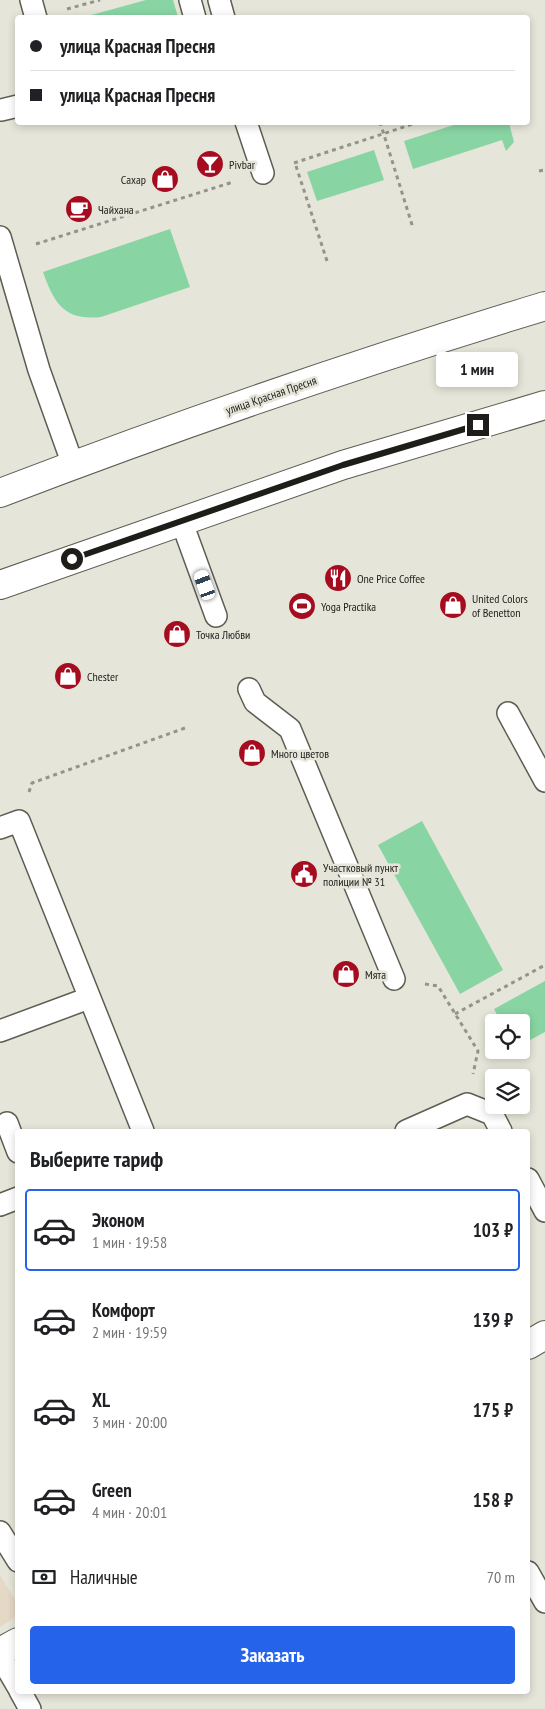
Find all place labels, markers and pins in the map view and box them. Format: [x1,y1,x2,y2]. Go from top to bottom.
bar icon: Pivbar [195,149,225,179]
place label: Pivbar [229,157,256,172]
shop icon: Сахар [150,164,180,194]
place label: Сахар [121,172,146,187]
cafe icon: Чайхана [64,194,94,224]
place label: Чайхана [98,202,134,217]
restaurant icon: One Price Coffee [323,563,353,593]
place label: One Price Coffee [357,571,425,586]
shop icon: United Colors of Benetton [438,590,468,620]
sports icon: Yoga Practika [287,591,317,621]
place label: United Colors of Benetton [472,591,528,620]
place label: Yoga Practika [321,599,376,614]
shop icon: Точка Любви [162,619,192,649]
place label: Точка Любви [196,627,250,642]
shop icon: Chester [53,661,83,691]
place label: Chester [87,669,119,684]
shop icon: Много цветов [237,738,267,768]
place label: Много цветов [271,746,329,761]
public building icon: Участковый пункт полиции № 31 [289,859,319,889]
place label: Участковый пункт полиции № 31 [323,860,398,889]
shop icon: Мята [331,959,361,989]
place label: Мята [365,967,386,982]

